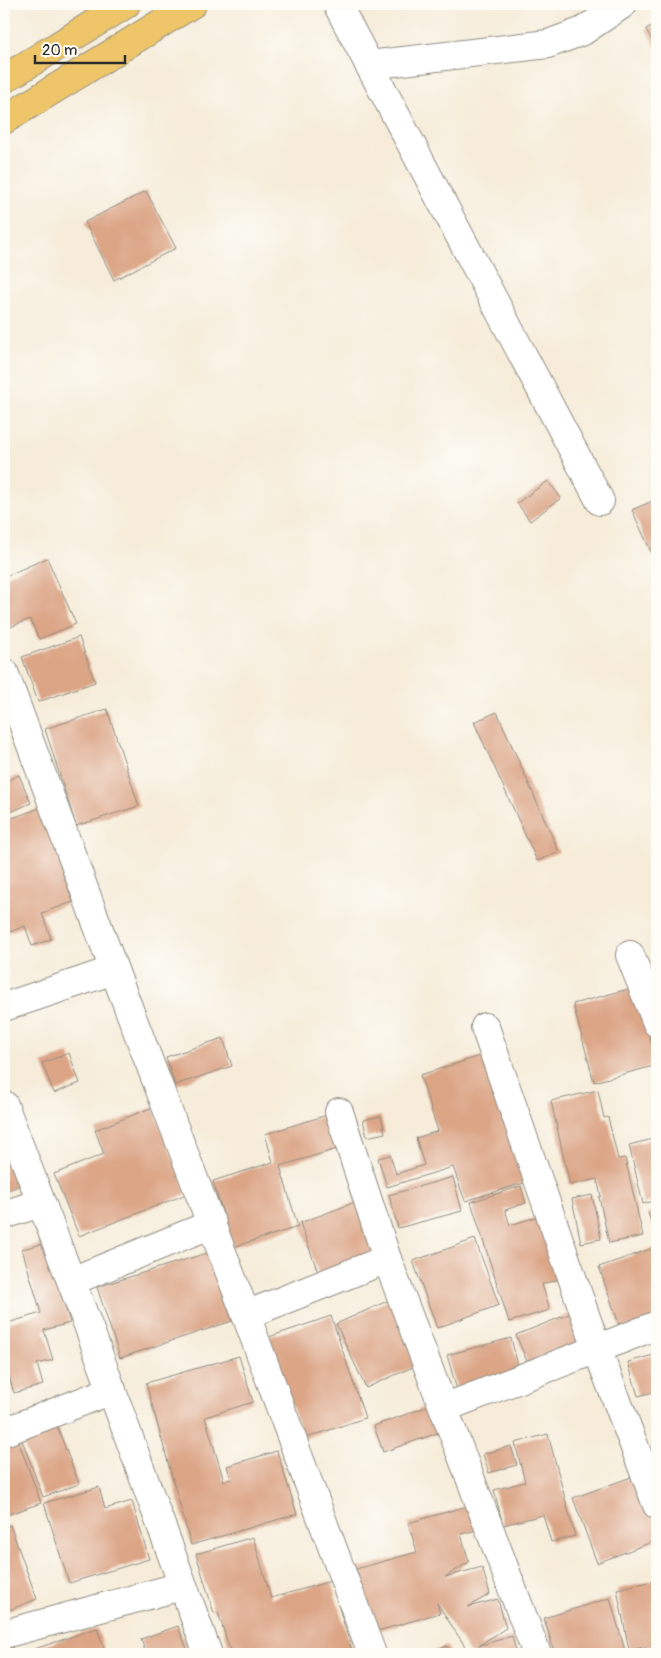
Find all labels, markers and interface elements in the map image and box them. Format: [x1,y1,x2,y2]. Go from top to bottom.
scale bar [35,32,125,64]
text: 20 m [42,41,77,60]

